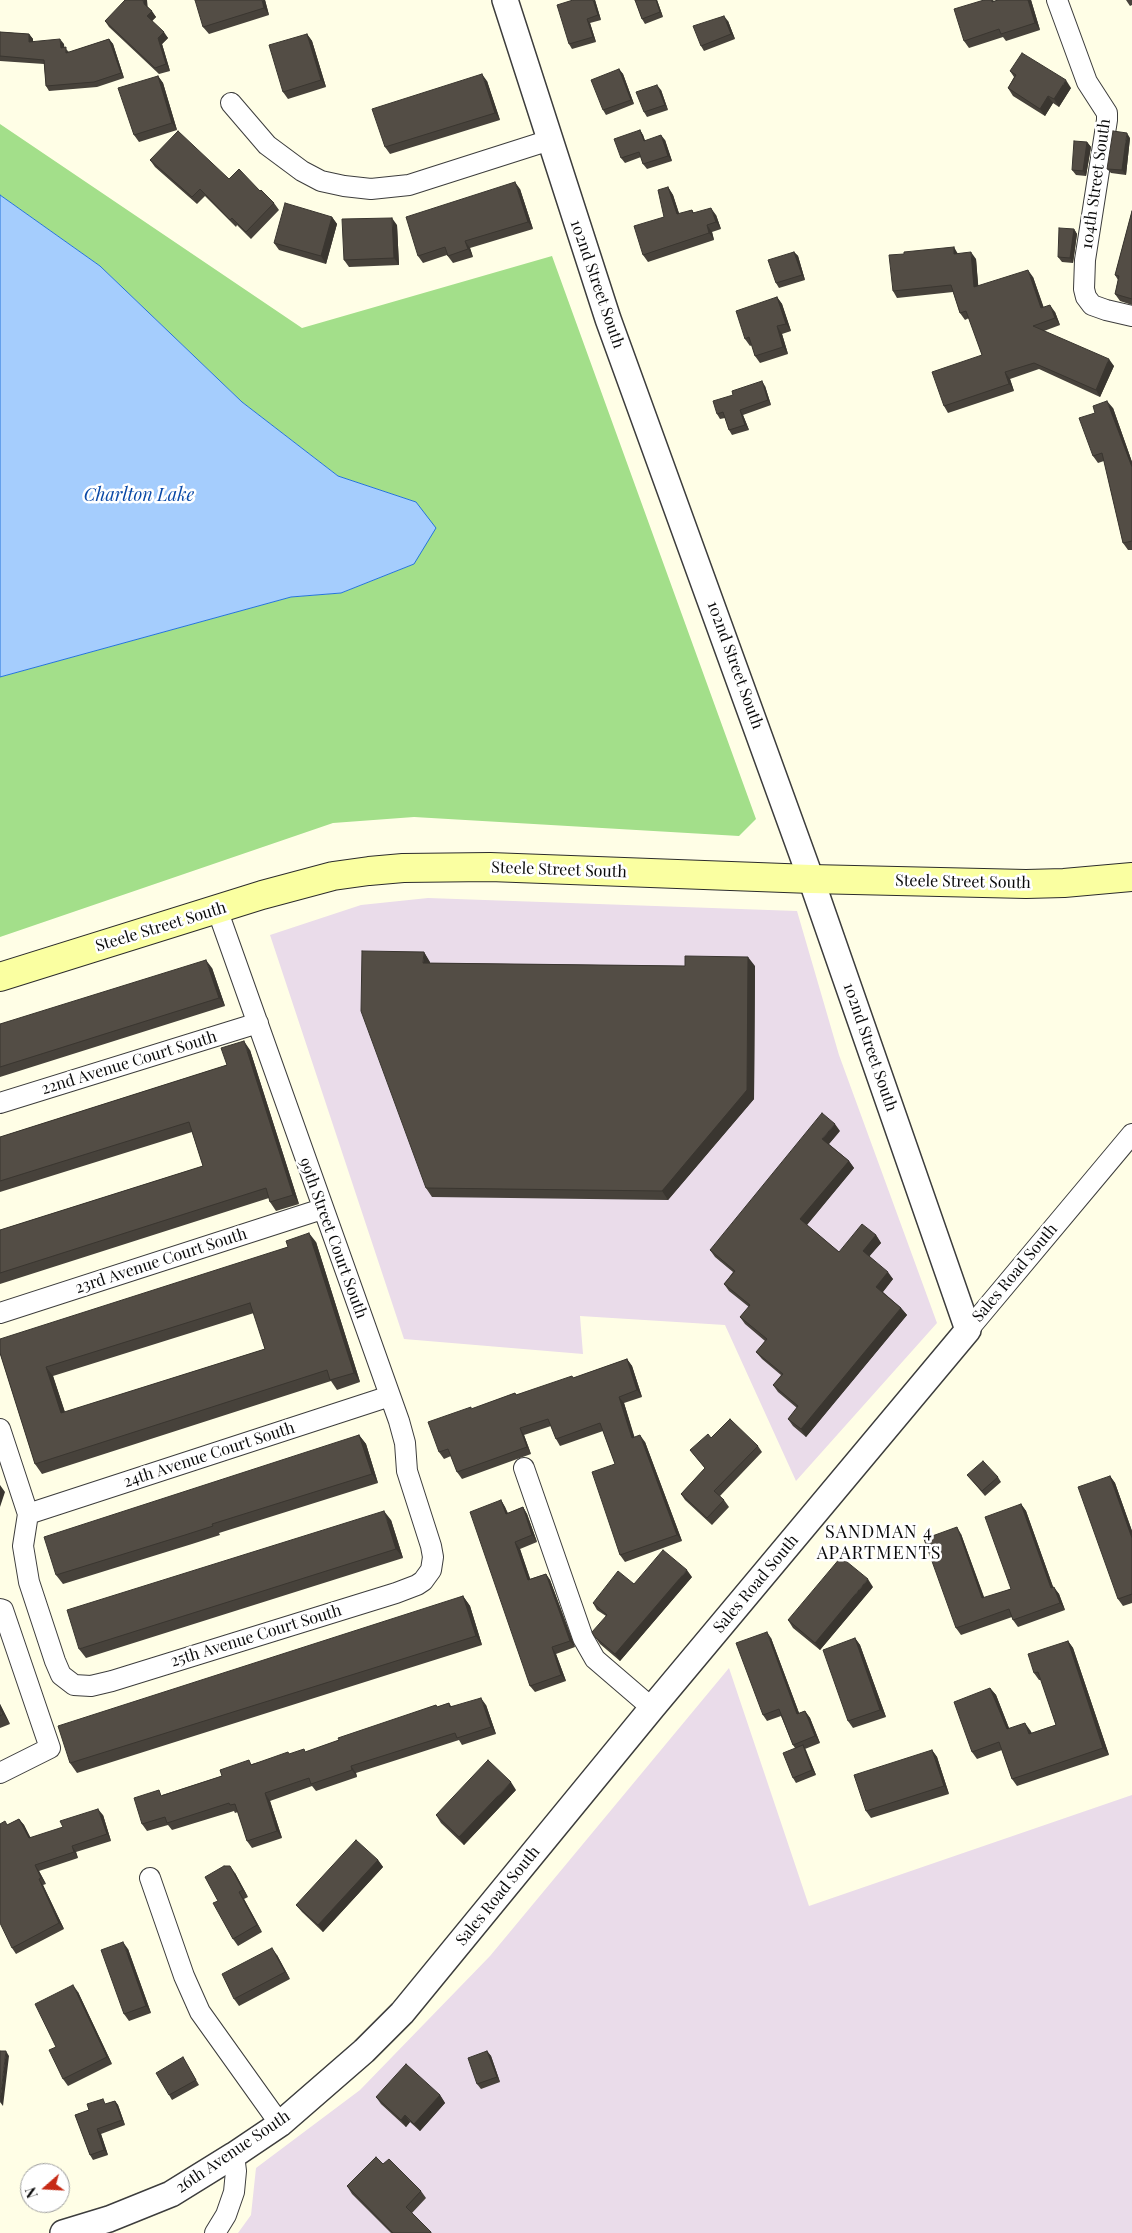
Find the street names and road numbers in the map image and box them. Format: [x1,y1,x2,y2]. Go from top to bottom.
street label: 104th Street South [1077,118,1115,250]
street label: 102nd Street South [566,217,628,351]
street label: 102nd Street South [703,598,767,732]
street label: Steele Street South [491,858,627,882]
street label: Steele Street South [895,871,1031,893]
street label: Steele Street South [93,898,229,956]
street label: 102nd Street South [839,980,901,1114]
street label: 22nd Avenue Court South [39,1027,219,1099]
street label: 99th Street Court South [295,1155,371,1321]
street label: Sales Road South [968,1220,1062,1326]
street label: 23rd Avenue Court South [73,1224,249,1298]
street label: 24th Avenue Court South [121,1418,297,1492]
street label: Sales Road South [709,1531,803,1637]
street label: 25th Avenue Court South [168,1601,344,1671]
street label: Sales Road South [452,1842,544,1950]
street label: 26th Avenue South [172,2107,294,2197]

